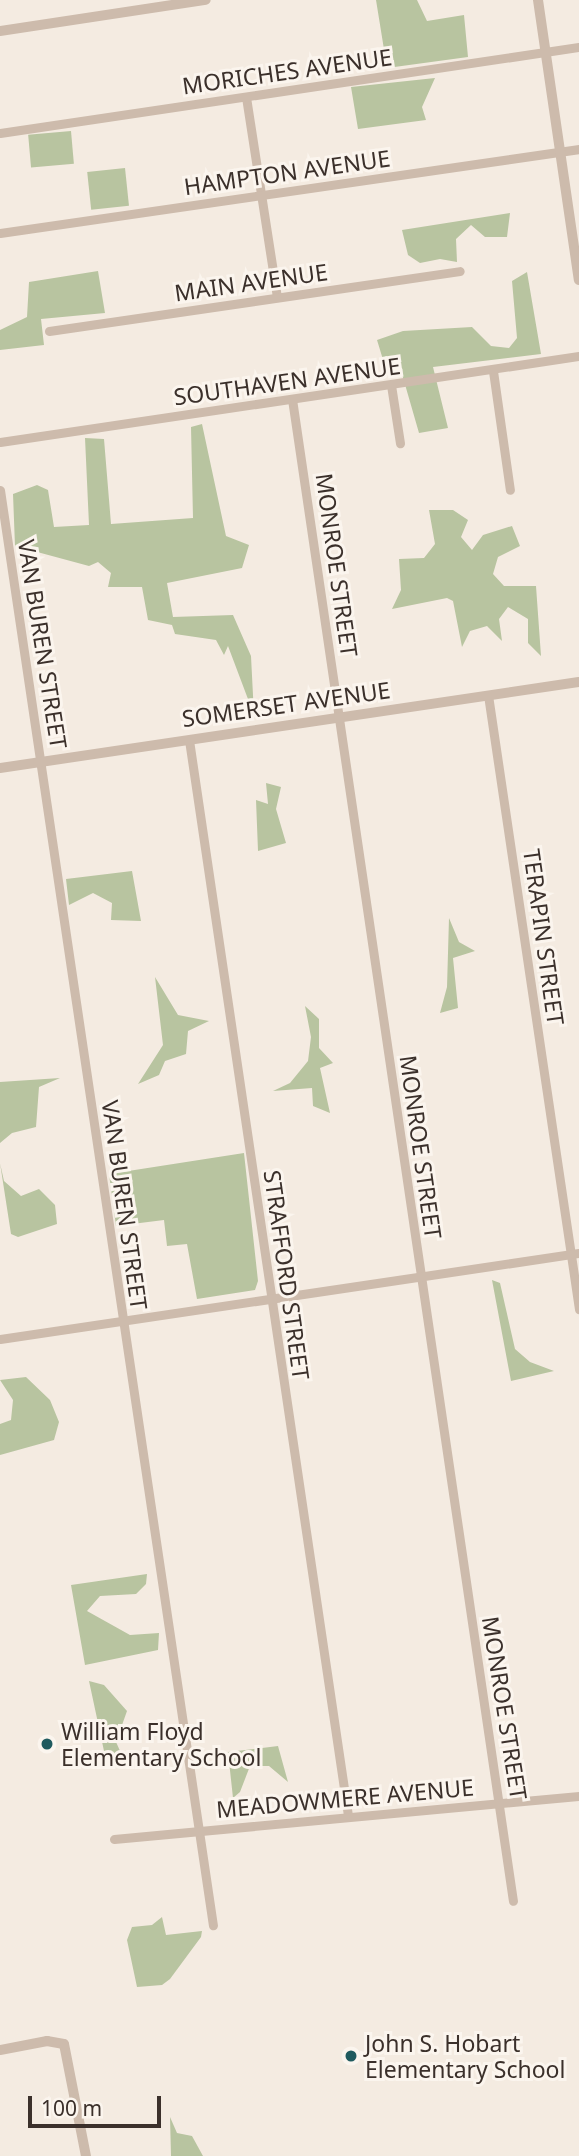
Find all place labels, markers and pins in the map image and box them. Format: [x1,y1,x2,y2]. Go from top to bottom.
place label: William Floyd Elementary School [61,1717,261,1771]
marker: William Floyd Elementary School [39,1736,55,1752]
place label: John S. Hobart Elementary School [365,2029,565,2083]
marker: John S. Hobart Elementary School [343,2048,359,2064]

